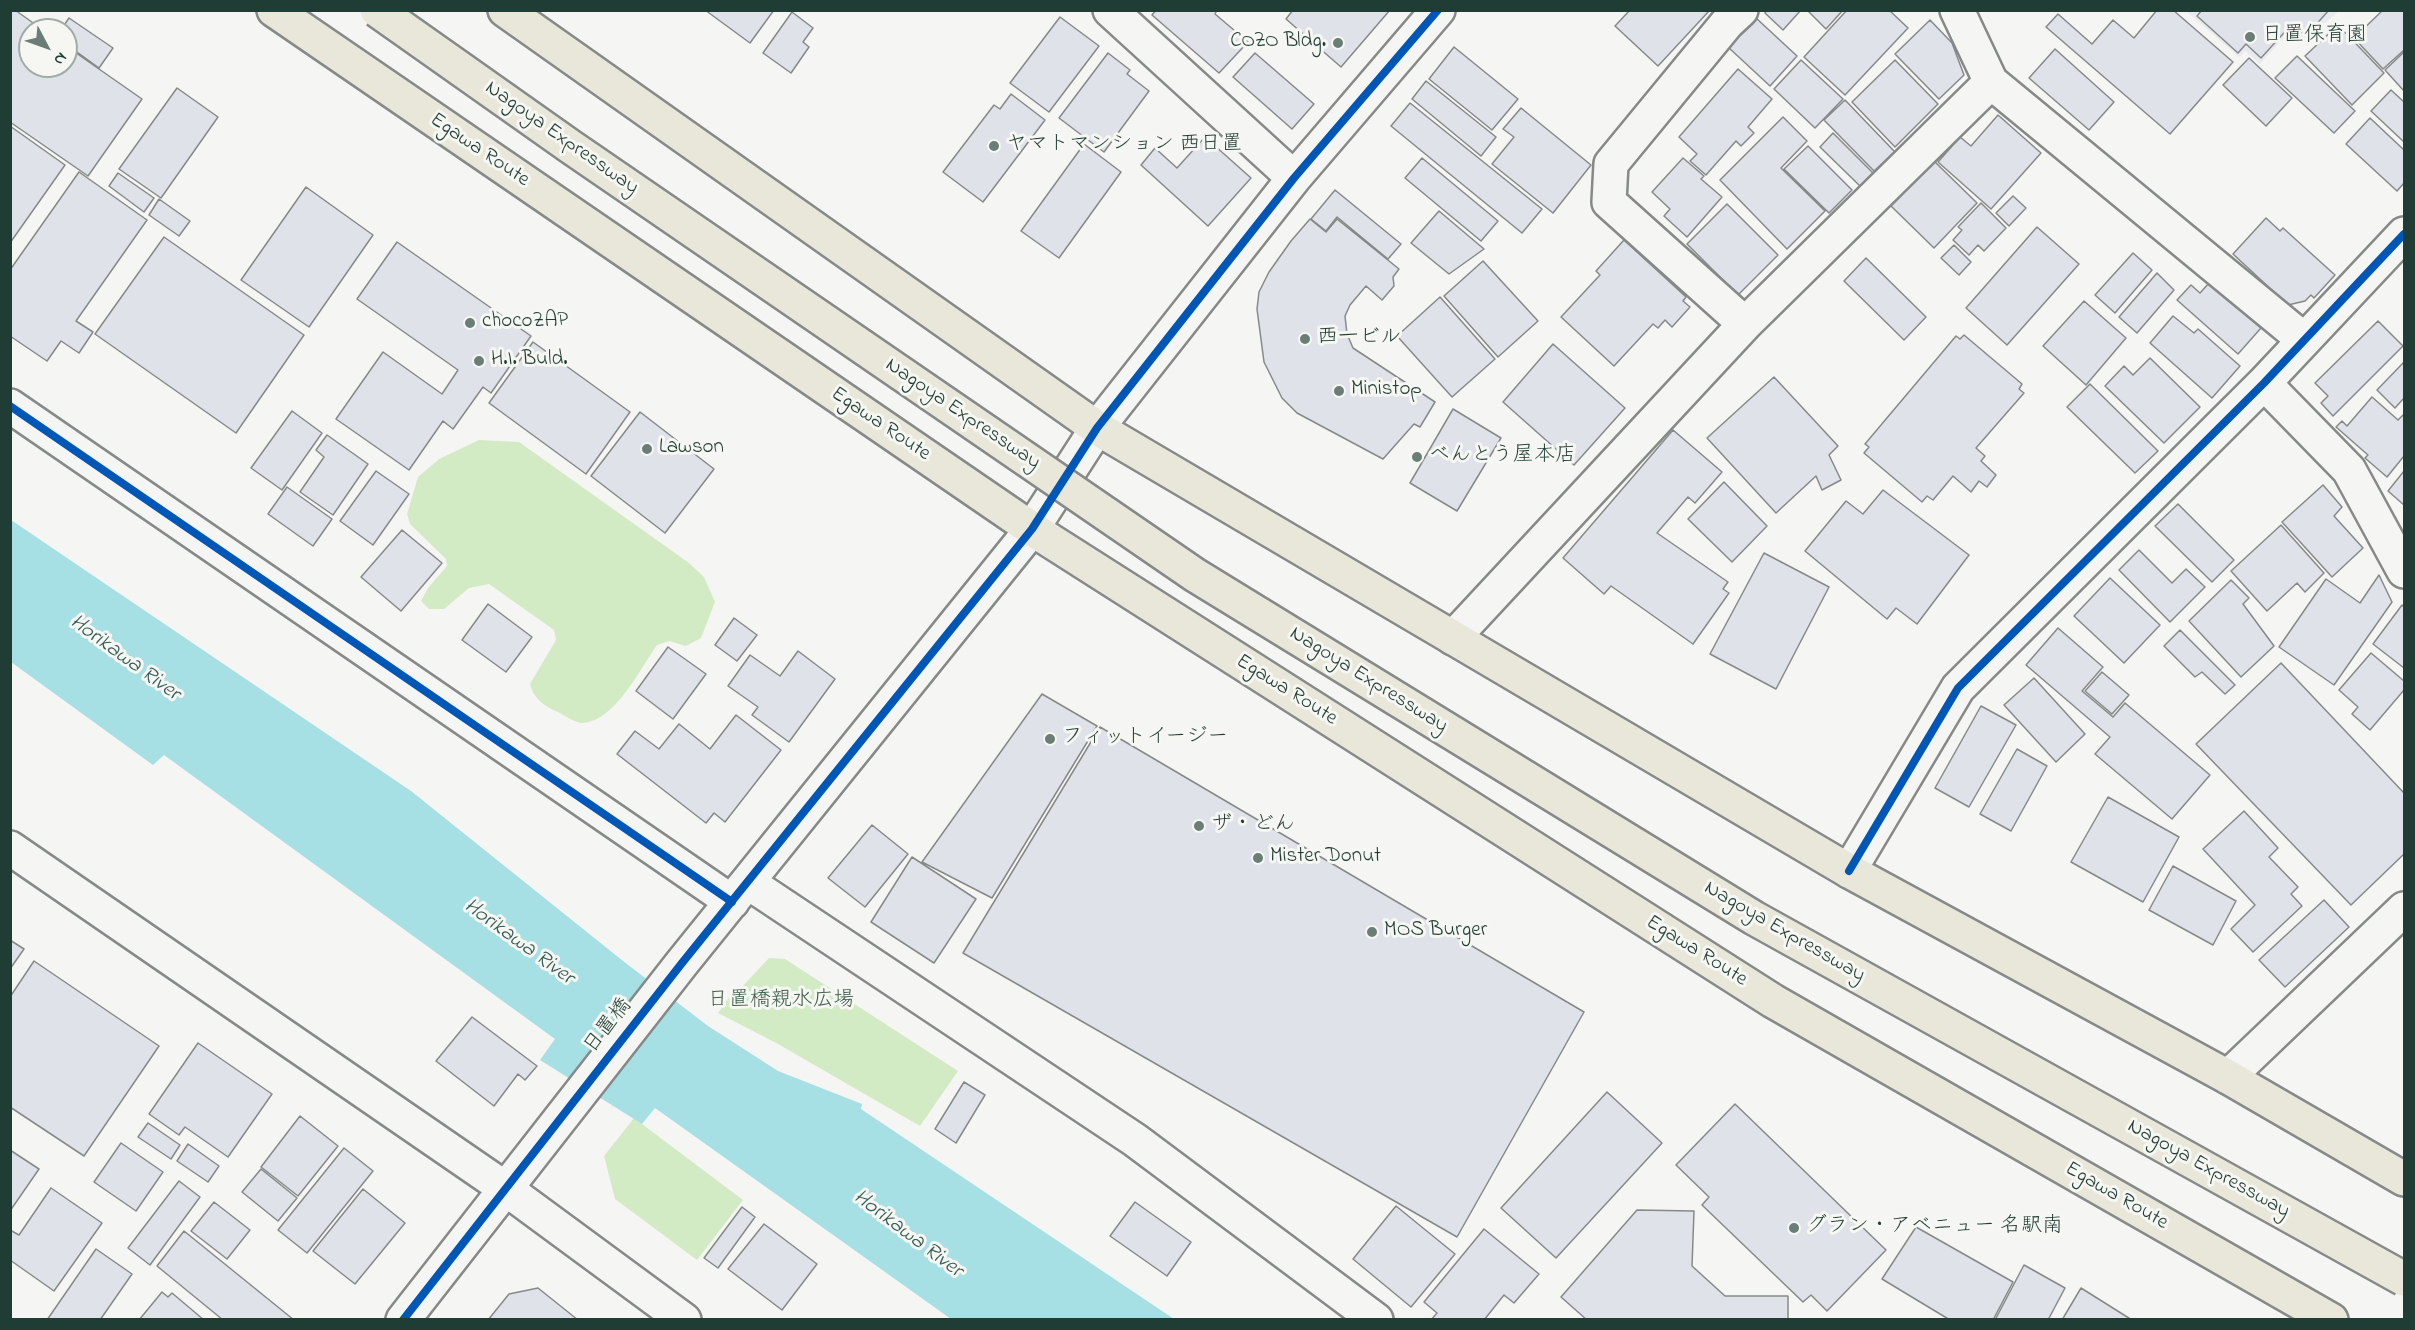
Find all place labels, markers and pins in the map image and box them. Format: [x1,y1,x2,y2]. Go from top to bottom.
place label: 日置保育園 [2262,24,2367,50]
place label: COZO Bldg. [1230,30,1326,56]
marker: 日置保育園 [2243,30,2257,44]
marker: COZO Bldg. [1331,36,1345,50]
place label: ヤマトマンション 西日置 [1006,133,1242,159]
marker: ヤマトマンション 西日置 [987,139,1001,153]
place label: chocoZAP [482,310,568,336]
marker: chocoZAP [463,316,477,330]
place label: 西一ビル [1317,326,1401,352]
marker: 西一ビル [1298,332,1312,346]
place label: H.I. Buld. [491,348,568,374]
marker: H.I. Buld. [472,354,486,368]
place label: Ministop [1351,378,1422,404]
marker: Ministop [1332,384,1346,398]
place label: Lawson [659,436,724,462]
marker: Lawson [640,442,654,456]
place label: べんとう屋本店 [1429,444,1576,470]
marker: べんとう屋本店 [1410,450,1424,464]
place label: フィットイージー [1062,726,1228,752]
marker: フィットイージー [1043,732,1057,746]
place label: ザ・どん [1211,813,1295,839]
marker: ザ・どん [1192,819,1206,833]
place label: Mister Donut [1270,845,1381,871]
marker: Mister Donut [1251,851,1265,865]
place label: MOS Burger [1384,919,1487,945]
marker: MOS Burger [1365,925,1379,939]
place label: グラン・アベニュー 名駅南 [1806,1215,2063,1241]
marker: グラン・アベニュー 名駅南 [1787,1221,1801,1235]

